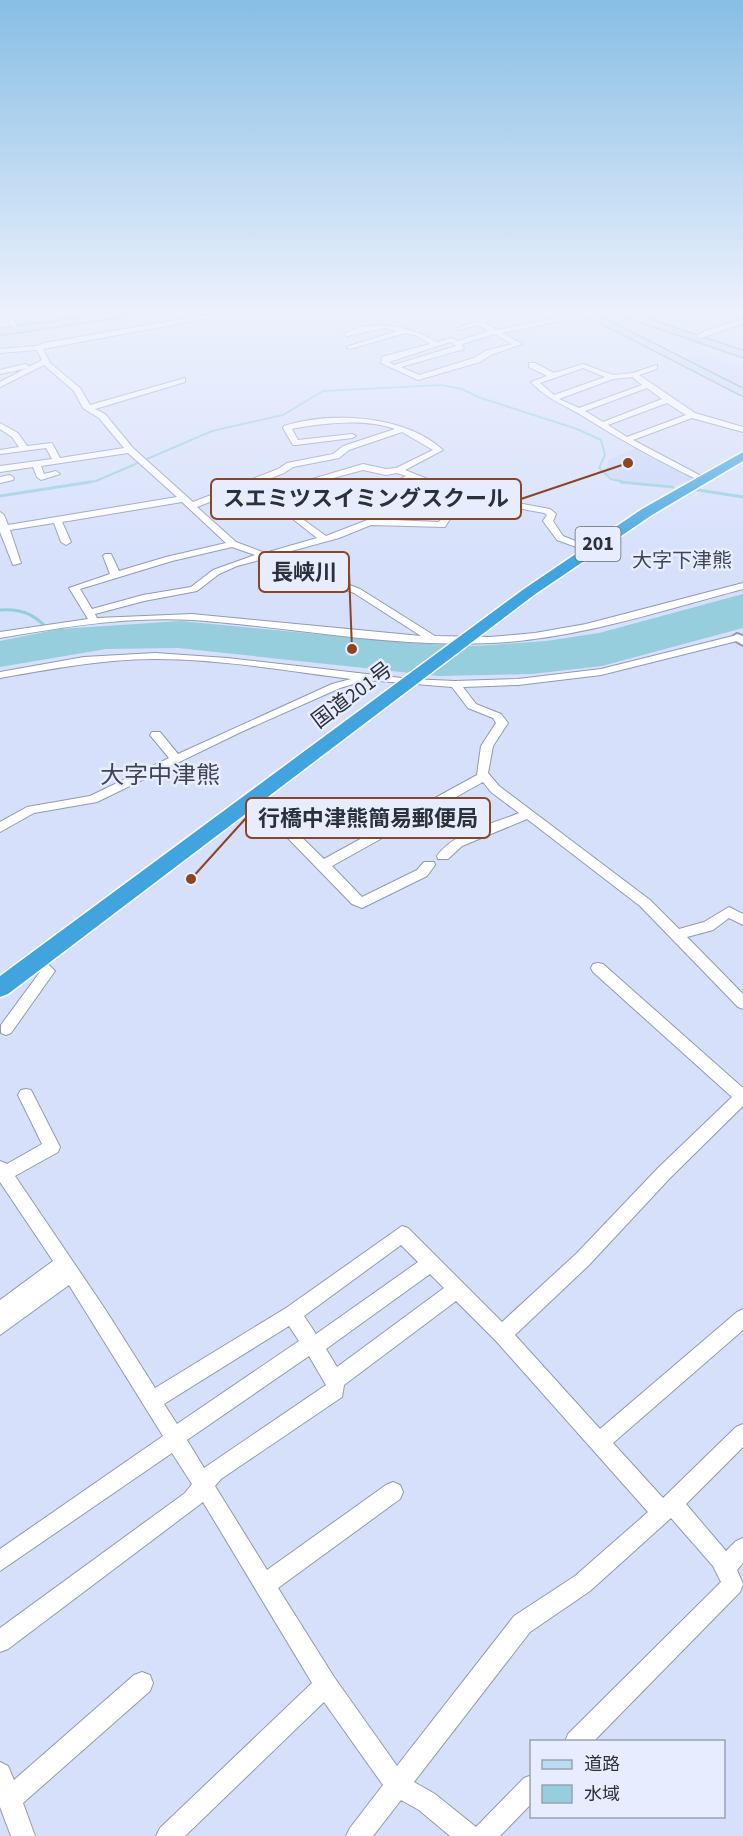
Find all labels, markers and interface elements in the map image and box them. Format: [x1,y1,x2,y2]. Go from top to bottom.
callout: スエミツスイミングスクール [211,479,521,519]
text: スエミツスイミングスクール [223,483,509,515]
road number: 201 [576,527,620,561]
district label: 大字下津熊 [632,547,732,575]
callout: 長峡川 [259,552,349,592]
text: 長峡川 [271,557,337,589]
street label: 国道201号 [305,655,399,735]
district label: 大字中津熊 [100,758,220,793]
callout: 行橋中津熊簡易郵便局 [246,798,490,838]
text: 行橋中津熊簡易郵便局 [258,803,478,835]
legend [530,1740,725,1818]
text: 道路 [584,1752,620,1777]
text: 水域 [584,1782,620,1807]

